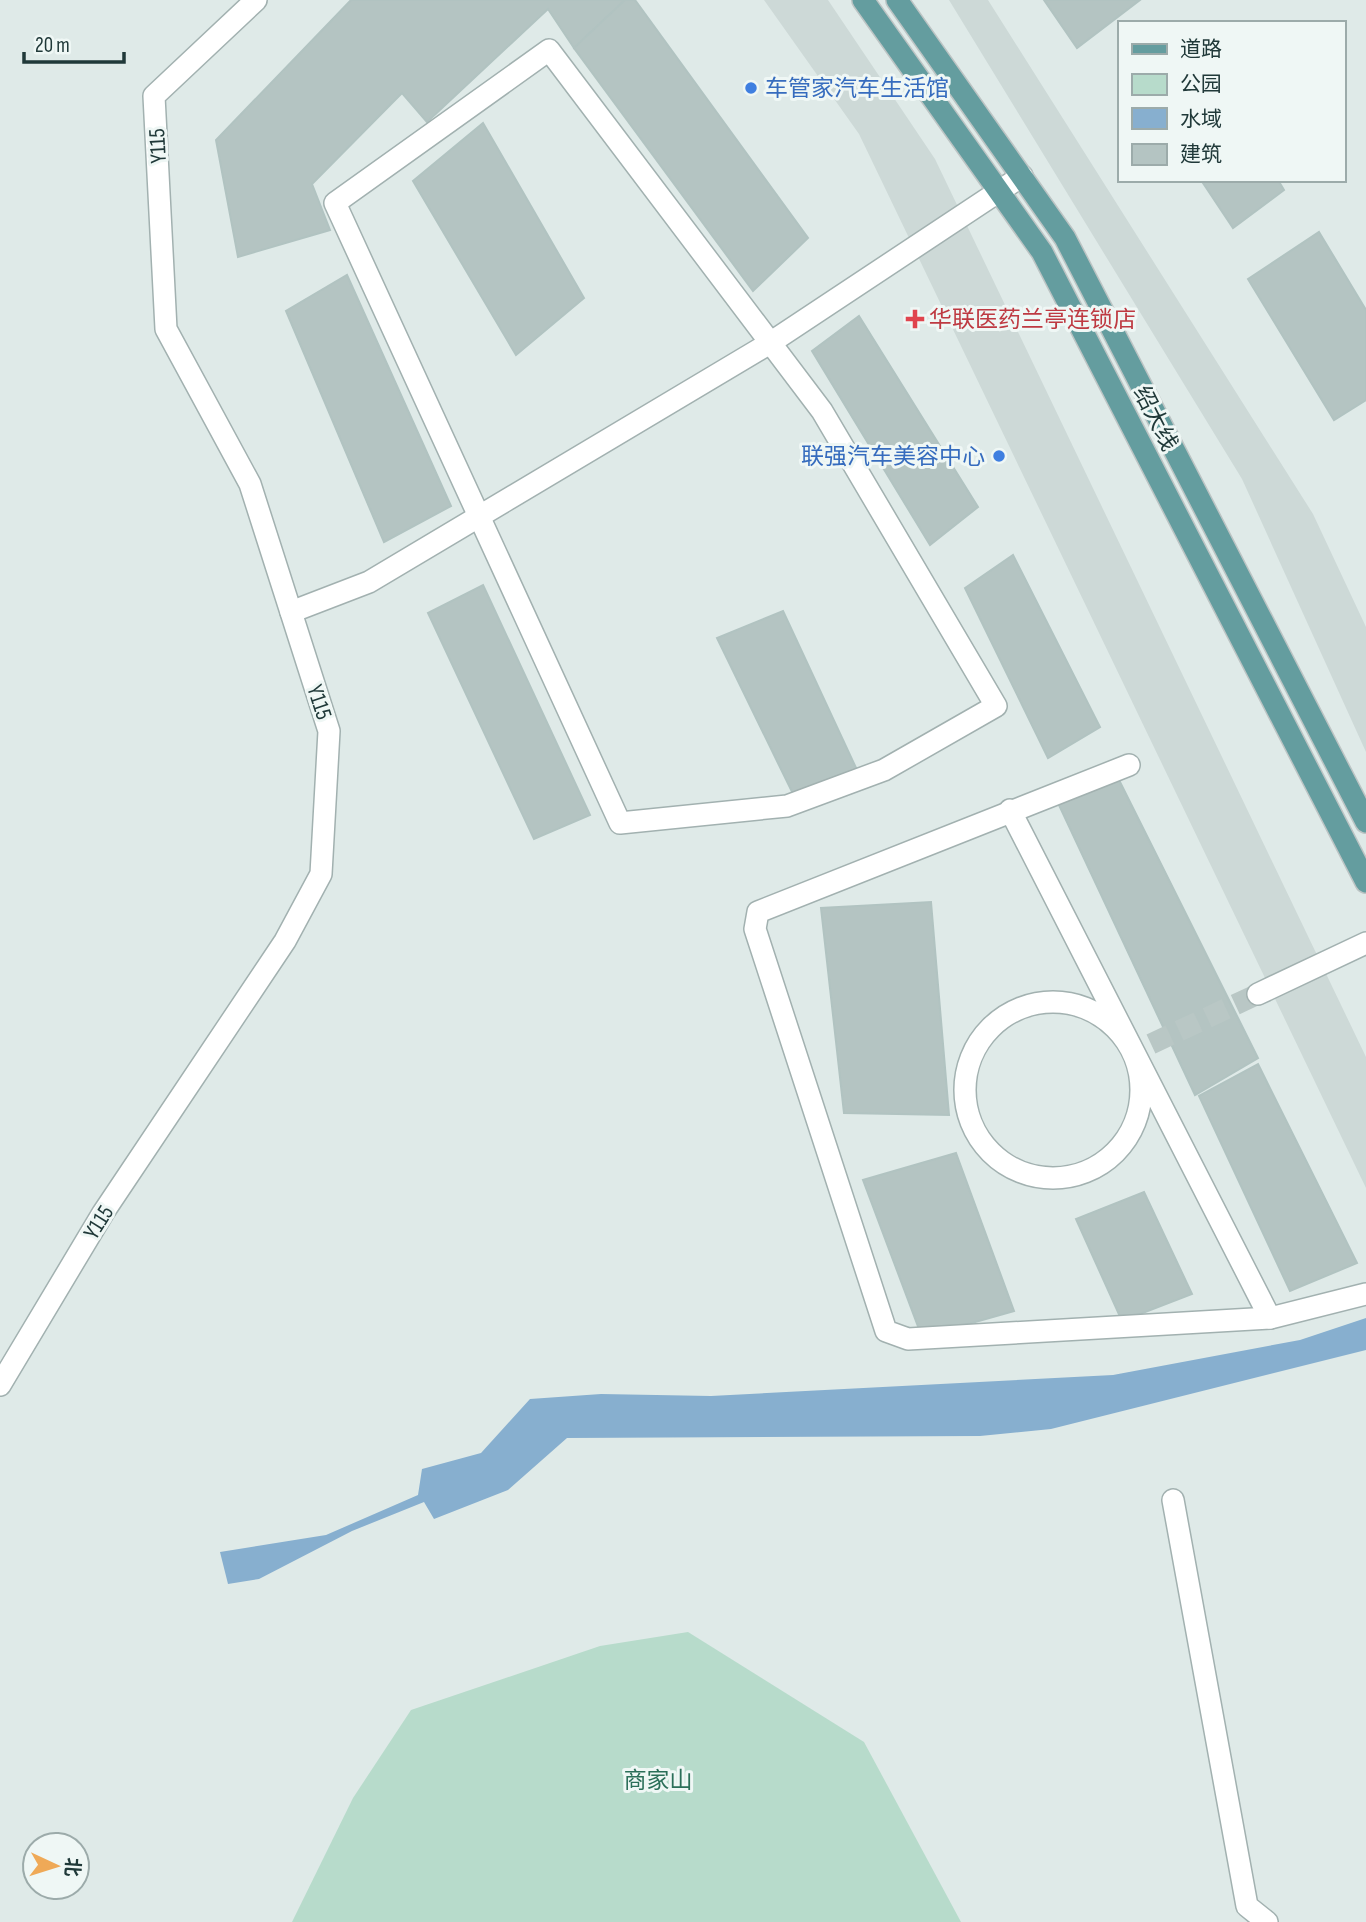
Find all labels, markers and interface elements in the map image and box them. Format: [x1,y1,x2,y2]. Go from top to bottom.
scale bar [24,21,124,65]
legend [1118,21,1345,182]
text: 20 m [35,33,70,58]
text: 道路 [1180,37,1222,62]
text: 公园 [1180,72,1222,97]
place label: 车管家汽车生活馆 [765,75,949,103]
marker: 车管家汽车生活馆 [743,80,759,96]
text: 水域 [1180,107,1222,132]
street label: Y115 [143,128,173,164]
text: 建筑 [1180,142,1222,167]
place label: 华联医药兰亭连锁店 [929,306,1136,334]
marker: 华联医药兰亭连锁店 [907,311,923,327]
street label: 绍大线 [1127,381,1183,456]
place label: 联强汽车美容中心 [801,443,985,471]
marker: 联强汽车美容中心 [991,448,1007,464]
street label: Y115 [300,681,338,723]
street label: Y115 [78,1200,120,1245]
park label: 商家山 [624,1767,693,1795]
north arrow [21,1831,91,1901]
text: 北 [59,1857,84,1877]

